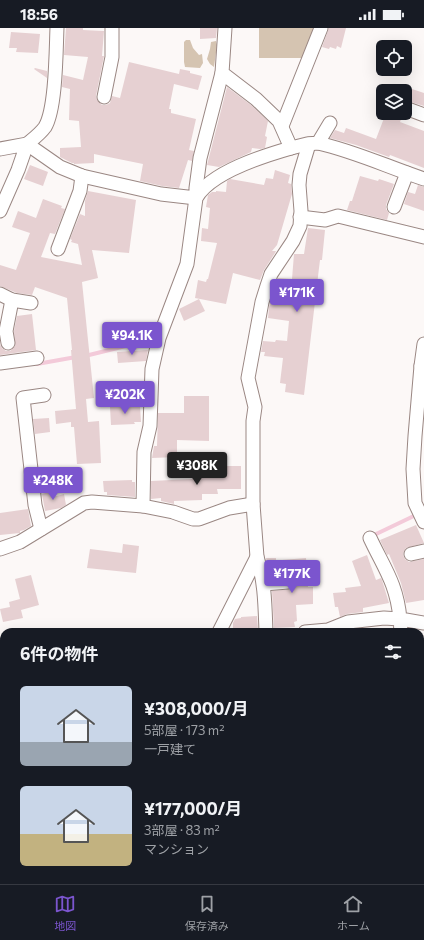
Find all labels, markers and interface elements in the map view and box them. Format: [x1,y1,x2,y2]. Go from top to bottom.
text: 18:56 [20,5,58,23]
map controls [376,40,412,120]
button: locate [376,40,412,76]
button: layers [376,84,412,120]
pin: ¥171K [269,279,325,313]
text: ¥171K [279,284,315,300]
pin: ¥94.1K [99,322,165,356]
text: ¥94.1K [111,327,153,343]
pin: ¥202K [97,381,153,415]
text: ¥202K [105,386,145,402]
pin: ¥308K [169,452,225,486]
text: ¥308K [176,457,218,473]
pin: ¥248K [25,467,81,501]
text: ¥248K [33,472,73,488]
pin: ¥177K [264,560,320,594]
text: ¥177K [273,565,311,581]
icon: filters [382,641,404,663]
text: 6件の物件 [20,643,99,664]
text: ¥308,000/月 [144,698,249,719]
icon: home [52,702,100,750]
text: 5部屋 · 173 m² [144,722,224,738]
text: 一戸建て [144,741,196,757]
text: ¥177,000/月 [144,798,242,819]
icon: home [52,802,100,850]
text: 3部屋 · 83 m² [144,822,220,838]
text: マンション [144,841,209,857]
tab: 地図 [54,893,76,933]
tab: 保存済み [185,893,229,933]
tab: ホーム [337,893,370,933]

